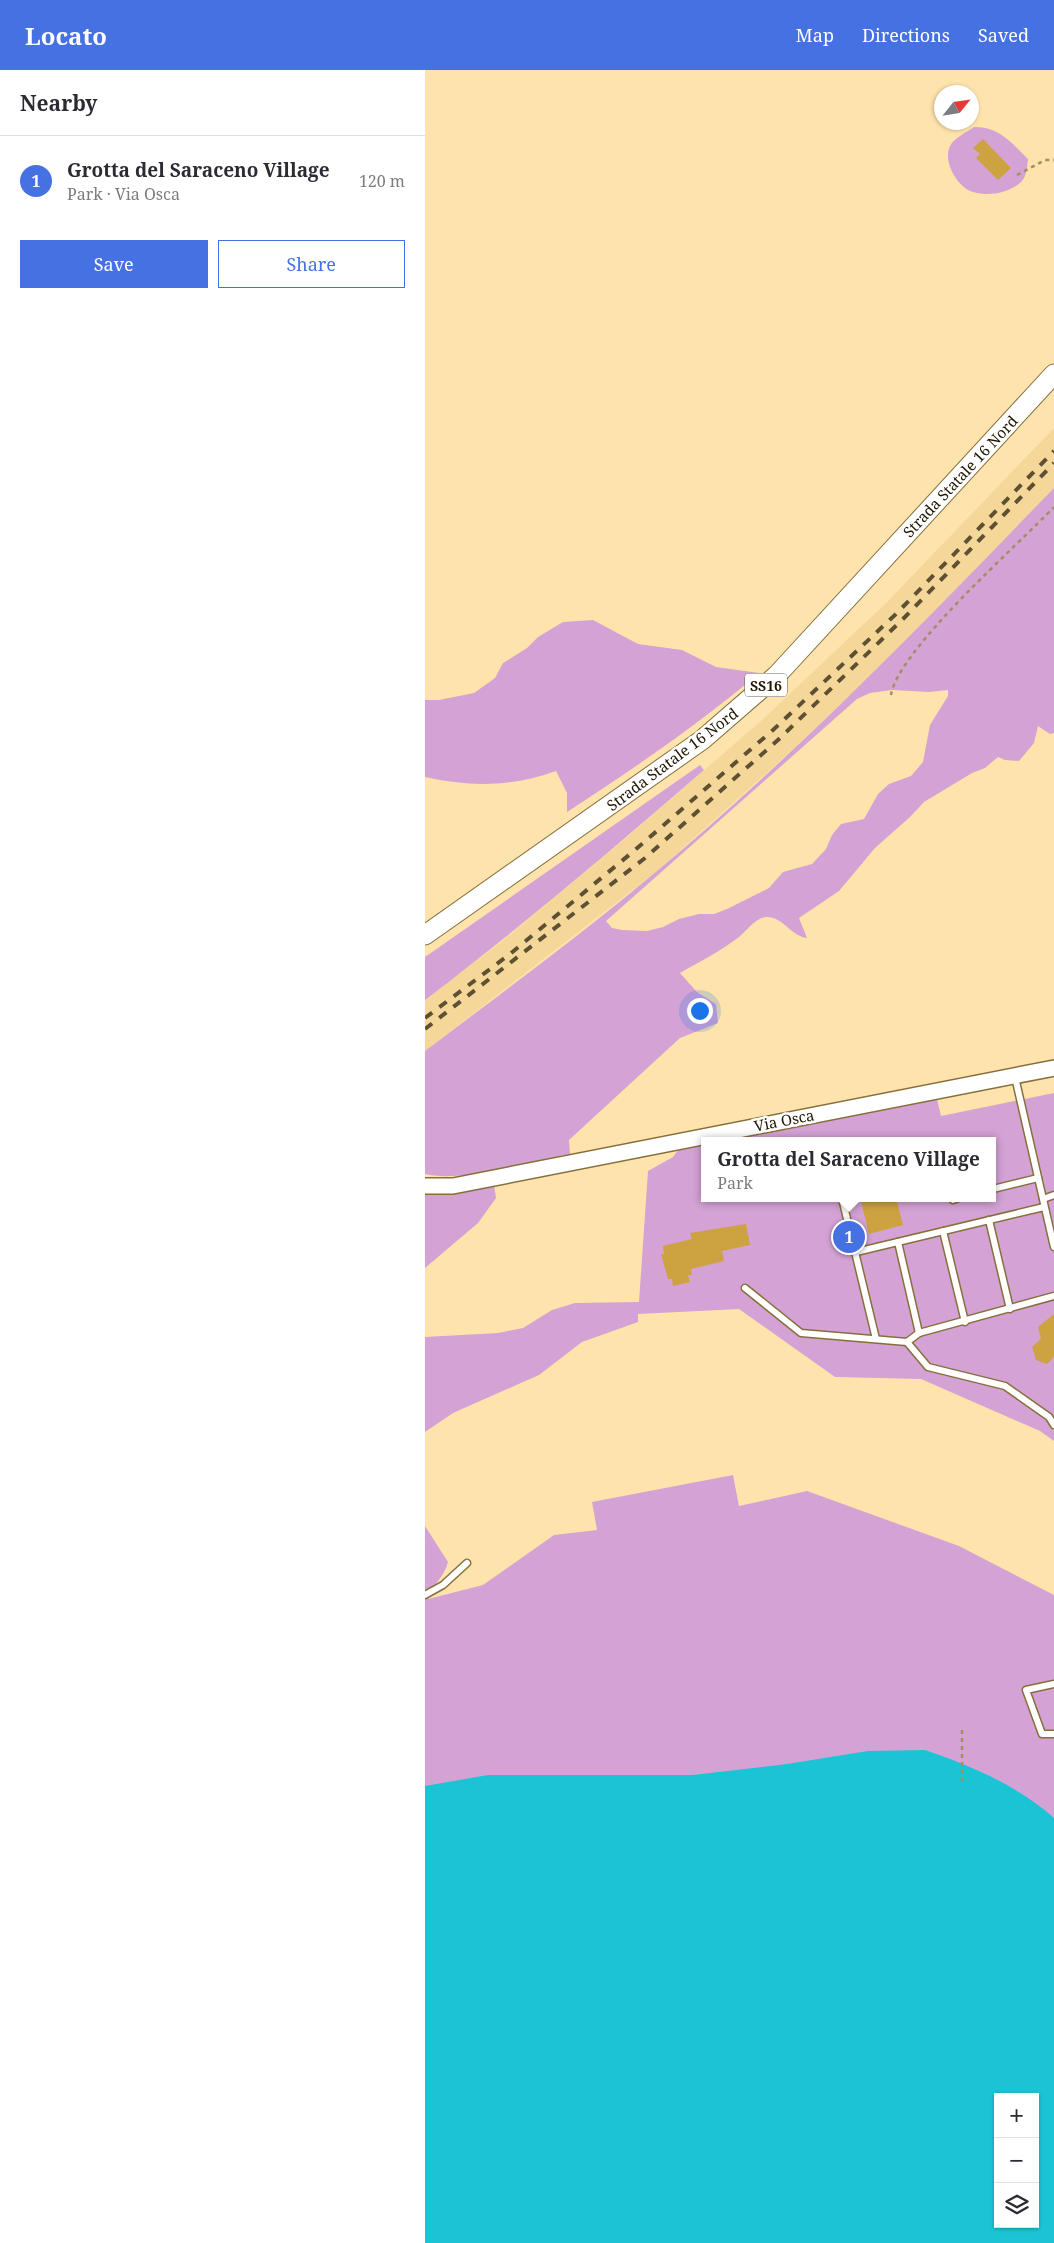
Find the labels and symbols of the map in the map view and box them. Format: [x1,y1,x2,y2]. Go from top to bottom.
north arrow [934,85,979,130]
street label: Strada Statale 16 Nord [898,411,1022,541]
road number: SS16 [745,674,787,696]
street label: Strada Statale 16 Nord [602,703,742,815]
your location [687,998,713,1024]
street label: Via Osca [752,1104,816,1136]
pin: 1 [833,1218,865,1256]

